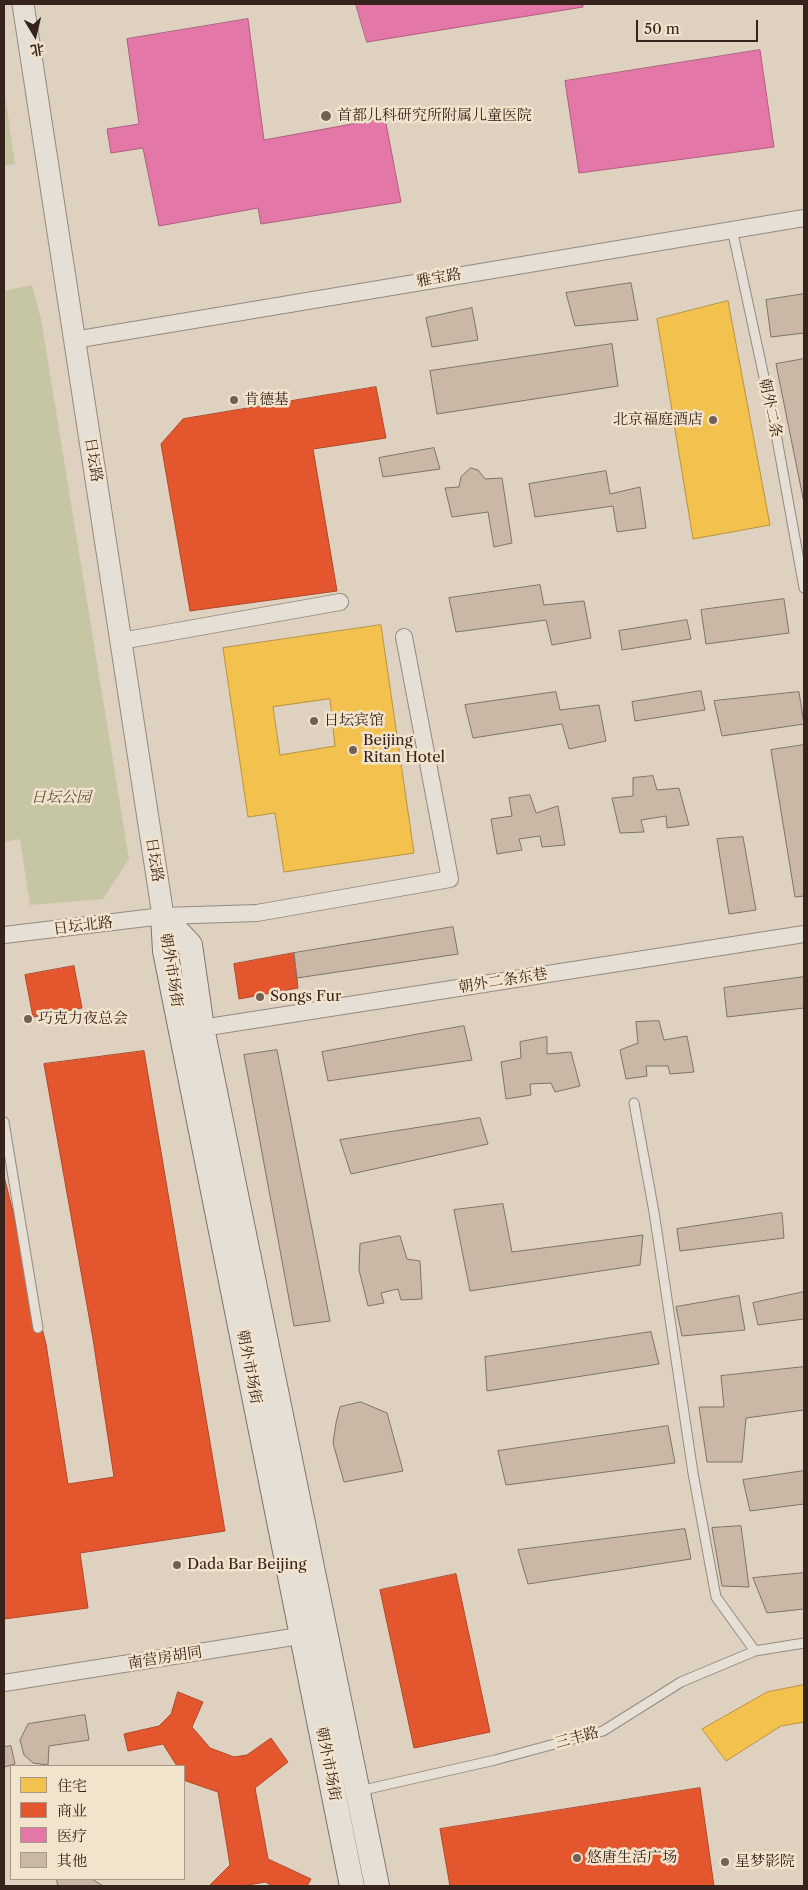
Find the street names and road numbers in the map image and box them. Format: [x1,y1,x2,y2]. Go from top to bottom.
street label: 雅宝路 [415,265,463,291]
street label: 朝外二条 [755,377,785,439]
street label: 日坛路 [81,436,105,484]
street label: 日坛路 [142,836,166,884]
street label: 日坛北路 [52,913,114,939]
street label: 朝外市场街 [156,932,186,1008]
street label: 朝外二条东巷 [457,965,549,997]
street label: 朝外市场街 [233,1328,265,1406]
street label: 南营房胡同 [127,1643,203,1673]
street label: 三丰路 [553,1723,601,1753]
street label: 朝外市场街 [312,1725,344,1803]

